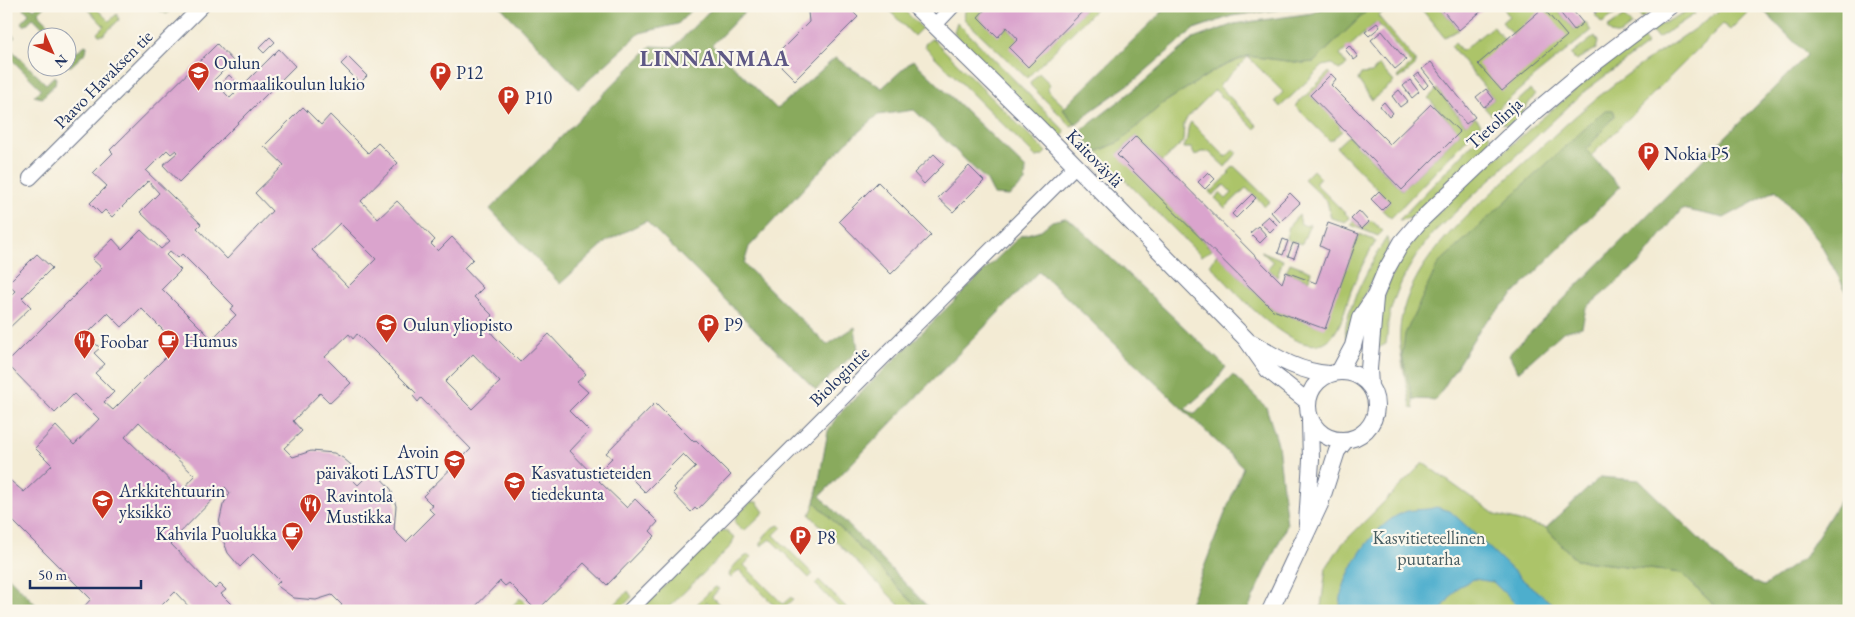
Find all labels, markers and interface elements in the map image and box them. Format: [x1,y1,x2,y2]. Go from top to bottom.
street label: Paavo Havaksen tie [49,25,157,133]
north arrow [28,28,78,78]
district label: LINNANMAA [640,44,790,73]
text: N [50,51,72,72]
place label: Oulun normaalikoulun lukio [214,51,365,95]
school or university icon: Oulun normaalikoulun lukio [186,60,210,91]
parking icon: P12 [428,60,452,91]
place label: P12 [456,61,484,84]
parking icon: P10 [497,85,521,116]
place label: P10 [525,86,553,109]
street label: Tietolinja [1461,91,1527,154]
street label: Kaitoväylä [1062,124,1129,193]
parking icon: Nokia P5 [1636,141,1660,172]
place label: Nokia P5 [1664,142,1729,165]
school or university icon: Oulun yliopisto [375,312,399,343]
parking icon: P9 [696,312,720,343]
place label: Oulun yliopisto [403,313,513,336]
place label: P9 [724,313,743,336]
cafe icon: Humus [156,328,180,359]
restaurant icon: Foobar [72,329,96,360]
place label: Humus [184,329,238,352]
place label: Foobar [100,330,149,353]
street label: Biologintie [804,341,874,411]
place label: Avoin päiväkoti LASTU [316,440,440,484]
school or university icon: Avoin päiväkoti LASTU [443,449,467,480]
place label: Kasvatustieteiden tiedekunta [531,461,652,505]
school or university icon: Kasvatustieteiden tiedekunta [503,470,527,501]
place label: Arkkitehtuurin yksikkö [118,479,226,523]
place label: Ravintola Mustikka [326,484,394,528]
school or university icon: Arkkitehtuurin yksikkö [91,488,115,519]
restaurant icon: Ravintola Mustikka [298,493,322,524]
cafe icon: Kahvila Puolukka [281,521,305,552]
place label: Kahvila Puolukka [155,522,278,545]
parking icon: P8 [789,525,813,556]
place label: P8 [817,526,836,549]
park label: Kasvitieteellinen puutarha [1372,526,1486,570]
scale bar [30,557,141,589]
text: 50 m [38,565,67,584]

